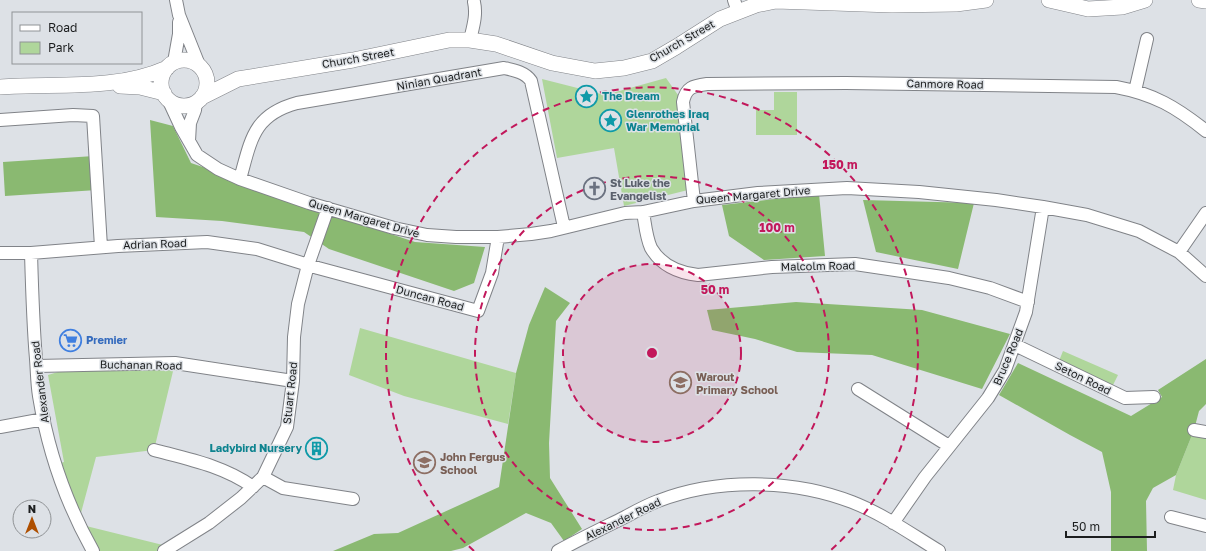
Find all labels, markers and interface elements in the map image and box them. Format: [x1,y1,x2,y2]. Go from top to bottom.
legend [12,12,142,64]
street label: Church Street [647,17,717,64]
text: Road [48,20,77,35]
text: Park [48,40,74,55]
street label: Church Street [321,45,395,70]
street label: Ninian Quadrant [395,65,482,92]
street label: Canmore Road [906,76,984,91]
place icon: The Dream [573,83,599,109]
place label: The Dream [602,89,660,102]
place icon: Glenrothes Iraq War Memorial [597,107,623,133]
place label: Glenrothes Iraq War Memorial [626,107,709,133]
text: 150 m [823,157,857,172]
church icon: St Luke the Evangelist [581,176,607,202]
place label: St Luke the Evangelist [610,176,671,202]
street label: Queen Margaret Drive [695,183,811,206]
street label: Queen Margaret Drive [307,195,421,240]
text: 100 m [759,220,795,235]
street label: Adrian Road [123,236,187,251]
street label: Malcolm Road [781,258,855,273]
street label: Duncan Road [395,282,466,313]
text: 50 m [701,282,729,297]
street label: Bruce Road [990,326,1025,387]
supermarket icon: Premier [58,327,84,353]
place label: Premier [86,333,128,346]
street label: Alexander Road [28,340,51,424]
centre of rings [645,346,659,360]
street label: Buchanan Road [100,357,182,372]
street label: Seton Road [1053,358,1113,397]
street label: Stuart Road [280,361,299,425]
school or university icon: Warout Primary School [668,370,694,396]
place label: Warout Primary School [696,370,778,396]
building icon: Ladybird Nursery [304,435,330,461]
place label: Ladybird Nursery [209,441,302,454]
school or university icon: John Fergus School [411,450,437,476]
place label: John Fergus School [440,450,505,476]
street label: Alexander Road [583,495,663,543]
north arrow [12,499,52,539]
text: N [28,502,36,515]
scale bar [1066,513,1155,539]
text: 50 m [1072,519,1100,534]

